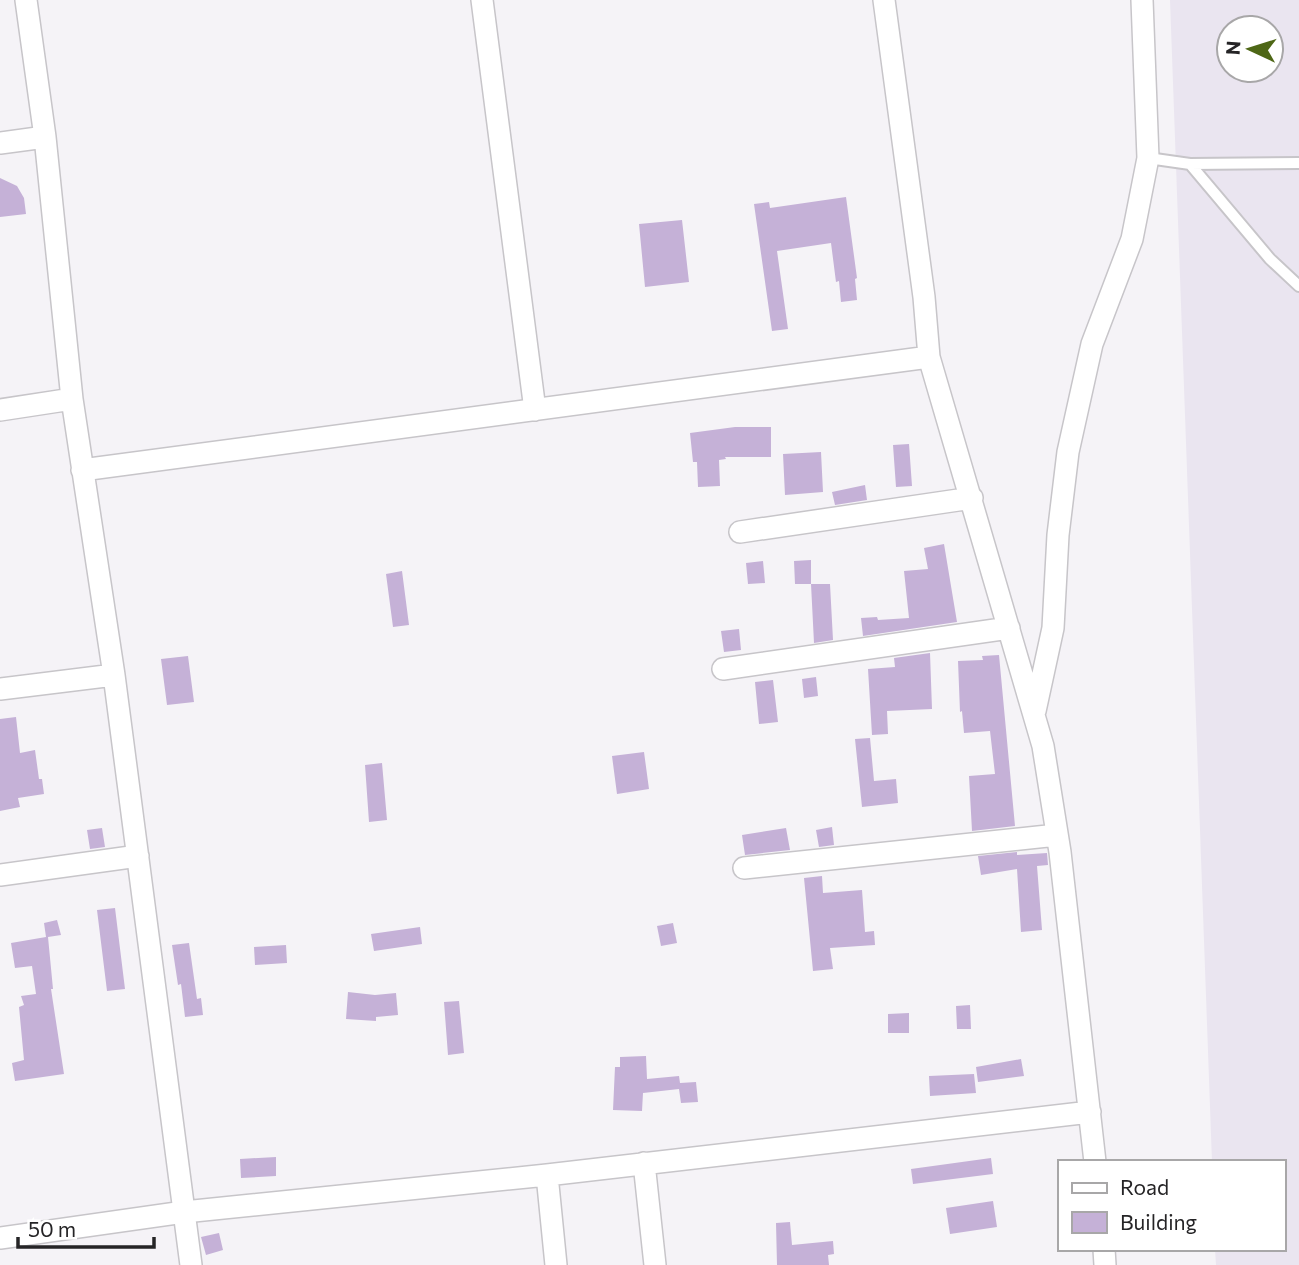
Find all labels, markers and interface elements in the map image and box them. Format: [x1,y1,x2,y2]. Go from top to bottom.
north arrow [1215,14,1285,84]
text: N [1221,40,1245,56]
legend [1058,1160,1285,1251]
text: Road [1120,1174,1169,1199]
scale bar [18,1206,154,1250]
text: Building [1120,1209,1197,1234]
text: 50 m [28,1216,76,1241]

